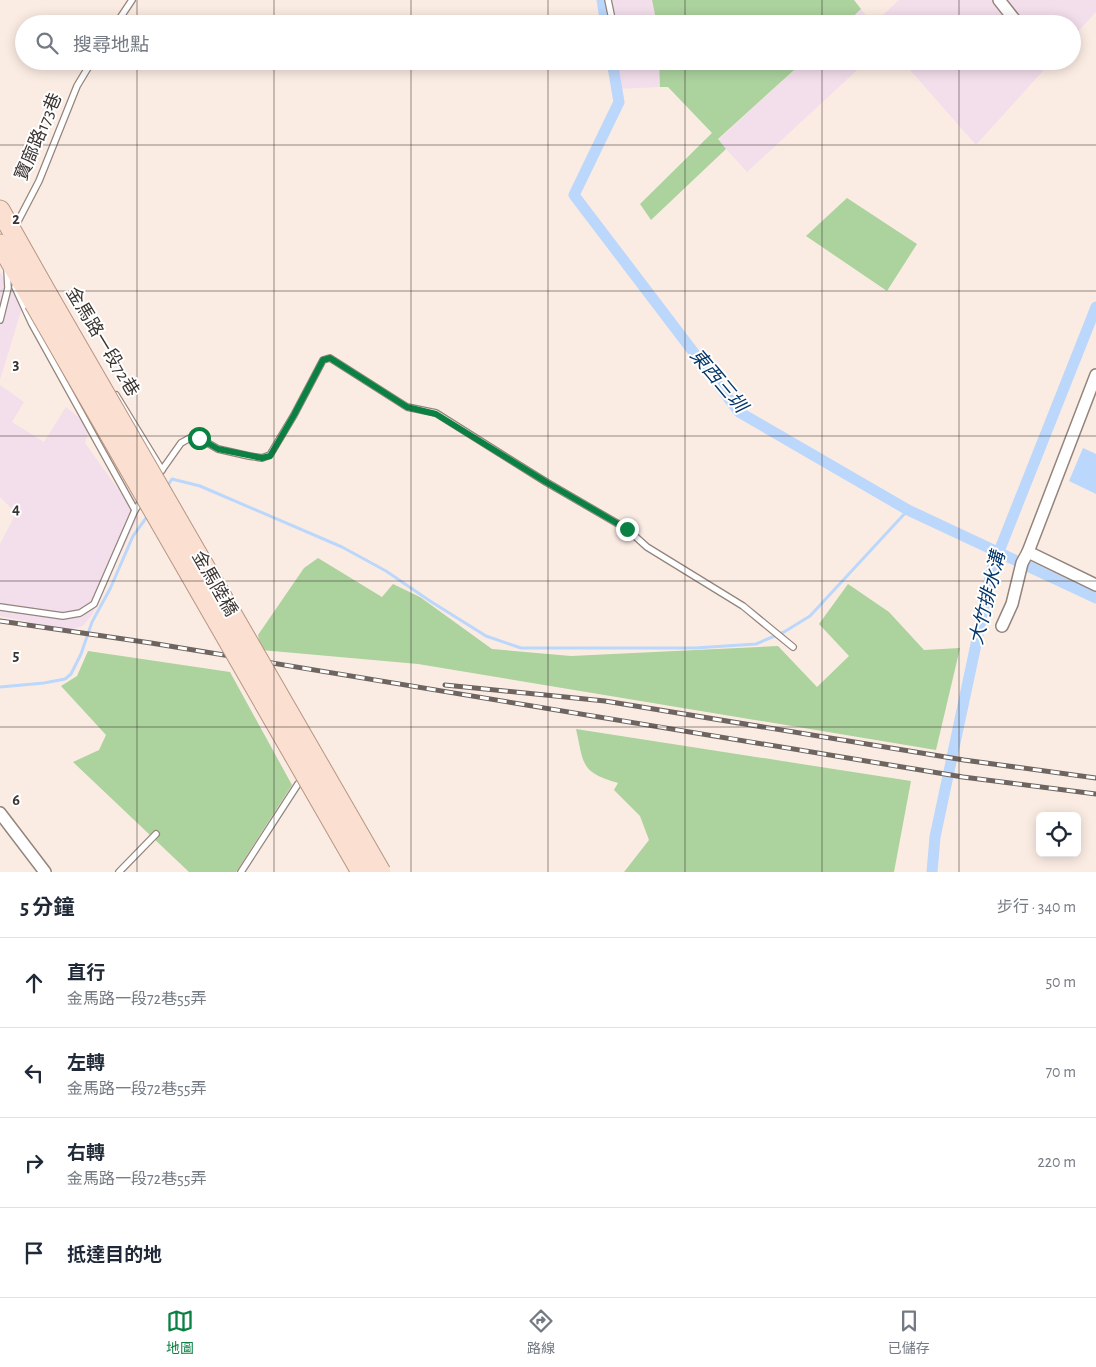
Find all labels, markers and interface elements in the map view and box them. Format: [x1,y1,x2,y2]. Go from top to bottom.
search box [15,15,1081,70]
icon: search [33,29,61,57]
text: 搜尋地點 [73,36,149,55]
street label: 寶廍路173巷 [11,90,65,183]
text: 2 [12,211,20,227]
street label: 金馬路一段72巷 [62,283,143,400]
water label: 東西三圳 [686,345,752,419]
text: 3 [13,356,20,372]
route start [188,427,211,450]
text: 4 [12,501,20,517]
route end [616,518,639,541]
water label: 大竹排水溝 [966,546,1009,646]
street label: 金馬陸橋 [188,547,242,620]
text: 5 [13,647,20,663]
text: 6 [12,792,20,808]
map controls [1036,812,1081,857]
button: locate [1036,812,1081,857]
text: 5 分鐘 [20,897,74,918]
text: 步行 · 340 m [997,899,1076,915]
text: 直行 [67,964,105,983]
icon: ahead [20,969,48,997]
text: 50 m [1045,974,1076,990]
text: 金馬路一段72巷55弄 [67,991,206,1007]
text: 左轉 [67,1054,105,1073]
icon: left [20,1059,48,1087]
text: 70 m [1045,1064,1076,1080]
text: 金馬路一段72巷55弄 [67,1081,206,1097]
text: 右轉 [67,1144,105,1163]
icon: right [20,1149,48,1177]
text: 220 m [1038,1154,1076,1170]
text: 金馬路一段72巷55弄 [67,1171,206,1187]
icon: arrive [20,1239,48,1267]
text: 抵達目的地 [67,1246,162,1265]
tab: 地圖 [166,1307,194,1358]
tab: 路線 [527,1307,555,1358]
tab: 已儲存 [888,1307,930,1358]

